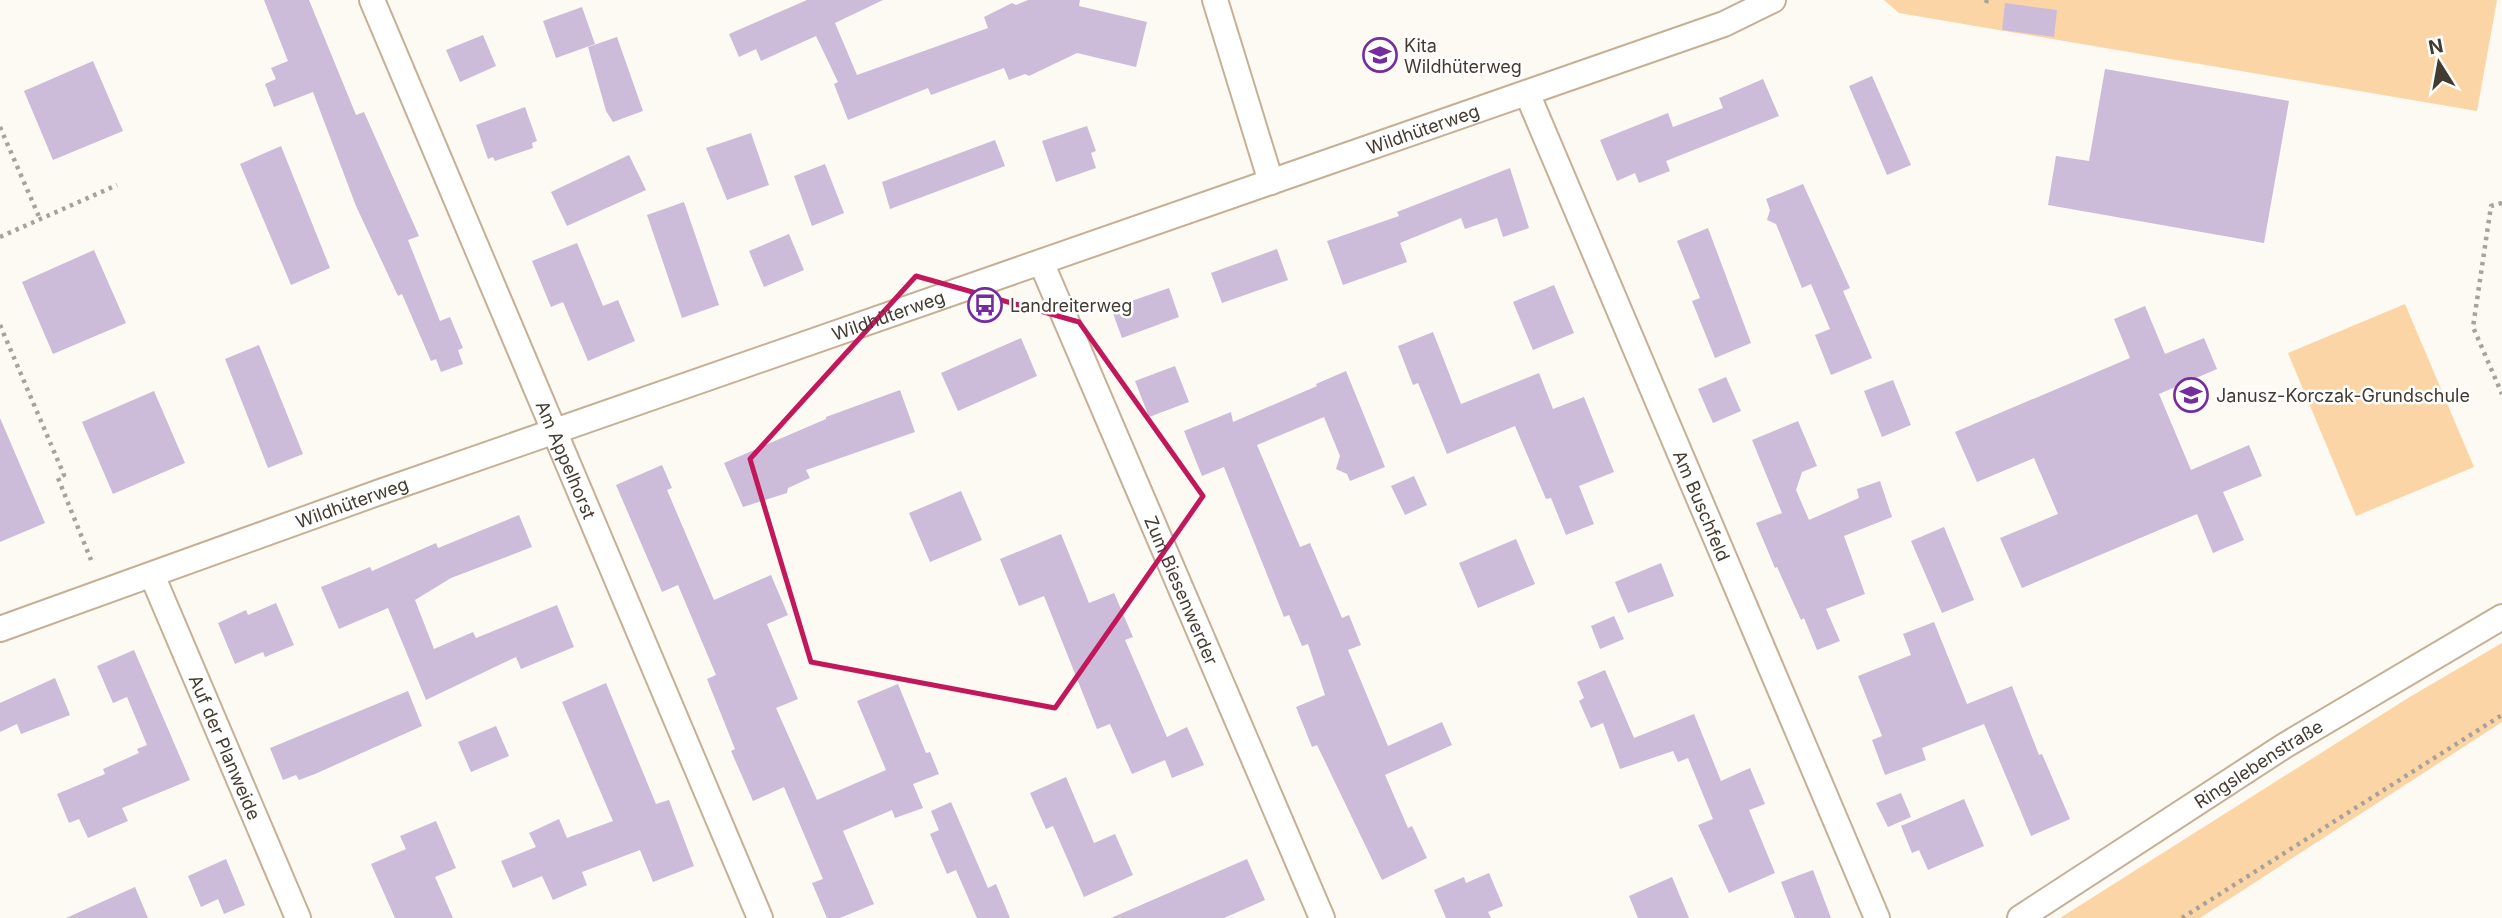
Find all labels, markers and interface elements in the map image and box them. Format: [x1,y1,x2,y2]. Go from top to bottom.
north arrow [2404,28,2474,98]
text: N [2427,34,2445,59]
place label: Kita Wildhüterweg [1404,35,1522,77]
school or university icon: Kita Wildhüterweg [1361,36,1399,74]
street label: Wildhüterweg [1364,100,1482,158]
street label: Wildhüterweg [829,286,947,344]
bus stop icon: Landreiterweg [966,286,1004,324]
place label: Landreiterweg [1010,295,1132,316]
school or university icon: Janusz-Korczak-Grundschule [2172,376,2210,414]
place label: Janusz-Korczak-Grundschule [2216,385,2470,406]
street label: Am Appelhorst [532,397,601,522]
street label: Am Buschfeld [1669,447,1735,564]
street label: Wildhüterweg [293,473,411,532]
street label: Zum Biesenwerder [1140,513,1223,668]
street label: Auf der Planweide [185,671,265,823]
street label: Ringslebenstraße [2190,715,2326,812]

